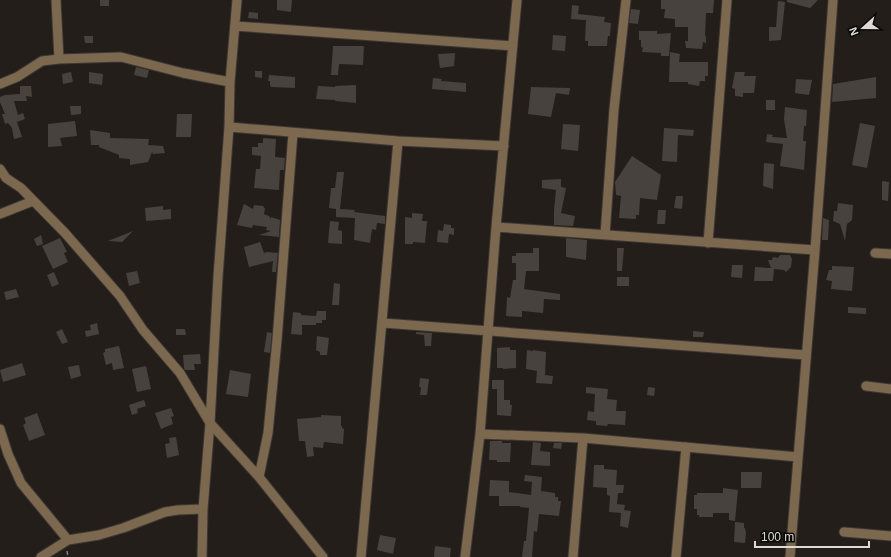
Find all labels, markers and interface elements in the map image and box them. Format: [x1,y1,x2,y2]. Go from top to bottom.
north arrow [843,8,883,48]
text: N [847,26,861,37]
scale bar [755,523,869,549]
text: 100 m [761,530,794,544]

